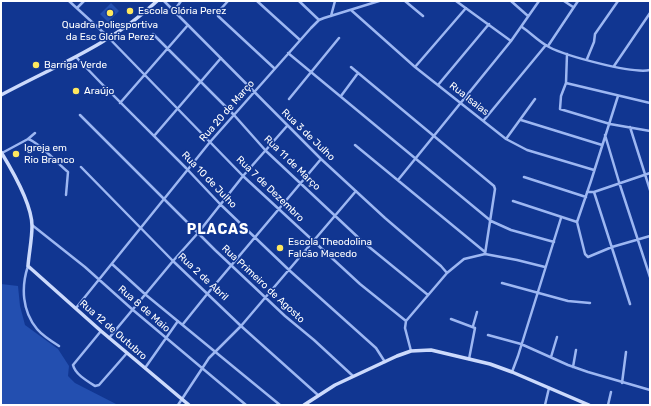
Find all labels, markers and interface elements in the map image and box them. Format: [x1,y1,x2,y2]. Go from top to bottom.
place label: Escola Glória Perez [138,5,226,17]
marker: Escola Glória Perez [125,6,135,16]
marker: Quadra Poliesportiva da Esc Glória Perez [105,8,115,18]
place label: Quadra Poliesportiva da Esc Glória Perez [62,19,158,42]
place label: Barriga Verde [44,59,107,71]
marker: Barriga Verde [31,60,41,70]
street label: Rua 20 de Março [197,78,257,144]
street label: Rua Isaias [447,80,491,118]
place label: Araújo [84,85,114,97]
marker: Araújo [71,86,81,96]
street label: Rua 3 de Julho [279,107,337,163]
street label: Rua 11 de Março [261,133,323,193]
place label: Igreja em Rio Branco [24,142,74,166]
marker: Igreja em Rio Branco [11,149,21,159]
street label: Rua 10 de Julho [179,149,239,211]
street label: Rua 7 de Dezembro [234,154,306,224]
district label: PLACAS [187,222,249,238]
place label: Escola Theodolina Falcão Macedo [288,236,372,260]
street label: Rua Primeiro de Agosto [219,242,307,326]
marker: Escola Theodolina Falcão Macedo [275,243,285,253]
street label: Rua 2 de Abril [175,251,231,303]
street label: Rua 8 de Maio [116,283,172,335]
street label: Rua 12 de Outubro [77,298,149,362]

